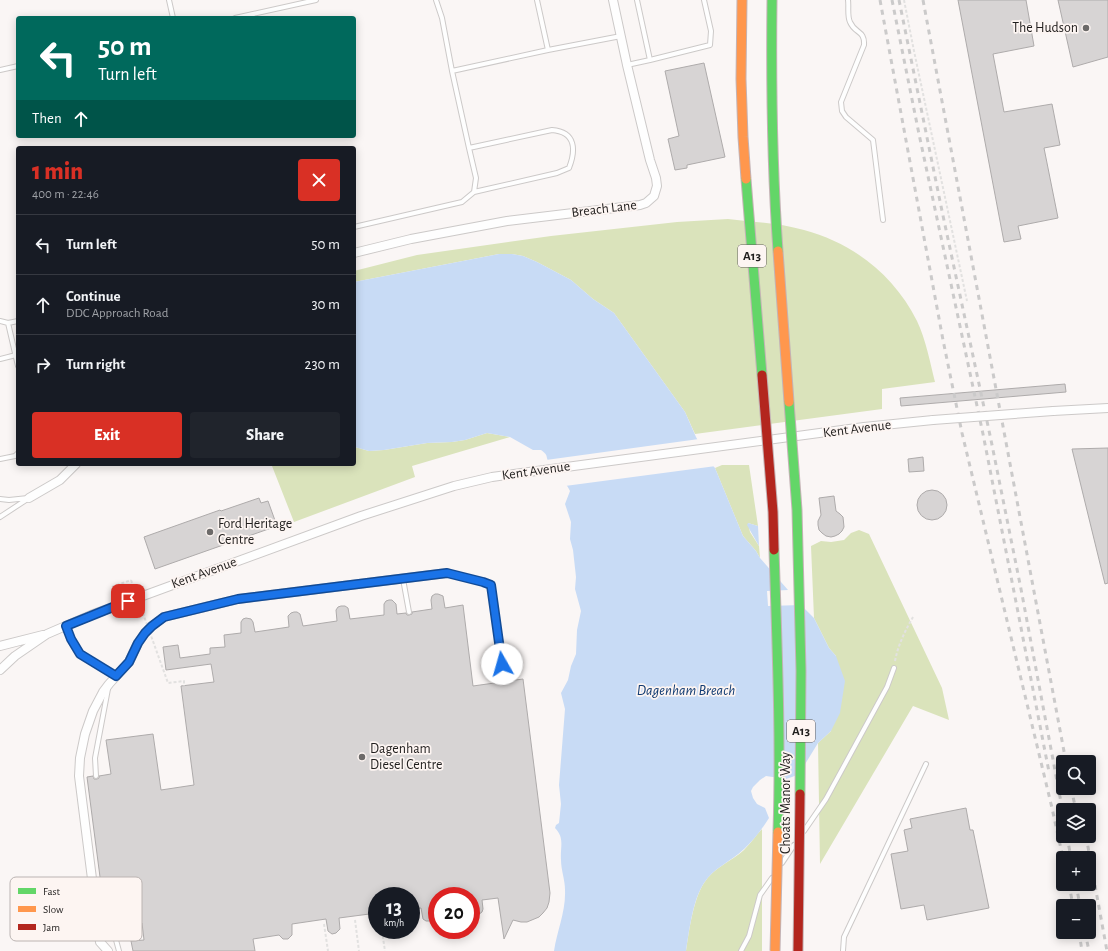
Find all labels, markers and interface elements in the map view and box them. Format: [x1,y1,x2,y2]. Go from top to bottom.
place label: The Hudson [1012,21,1078,35]
marker: The Hudson [1081,23,1091,33]
icon: left [32,32,84,84]
text: 50 m [98,33,152,61]
text: Turn left [98,66,157,84]
icon: ahead [70,108,92,130]
text: Then [32,111,62,126]
button: close [298,159,340,201]
text: 1 min [32,160,83,184]
text: 400 m · 22:46 [32,188,99,201]
street label: Breach Lane [571,198,637,220]
icon: left [32,234,54,256]
text: Turn left [66,237,117,252]
text: 50 m [311,237,340,252]
road number: A13 [738,245,766,267]
text: Continue [66,289,121,304]
icon: ahead [32,294,54,316]
text: 30 m [311,297,340,312]
text: DDC Approach Road [66,307,168,320]
icon: right [32,354,54,376]
text: Turn right [66,357,125,372]
text: 230 m [305,357,340,372]
button: Exit [32,412,182,458]
button: Share [190,412,340,458]
street label: Kent Avenue [822,418,892,440]
street label: Kent Avenue [501,459,571,483]
place label: Ford Heritage Centre [218,517,292,547]
marker: Ford Heritage Centre [205,527,215,537]
street label: Kent Avenue [169,555,239,591]
pin [111,584,145,618]
icon: arrive [117,590,139,612]
position arrow [481,643,523,685]
water label: Dagenham Breach [637,683,735,698]
road number: A13 [787,720,815,742]
place label: Dagenham Diesel Centre [370,742,442,772]
marker: Dagenham Diesel Centre [357,752,367,762]
street label: Choats Manor Way [779,752,793,854]
map controls [1056,755,1096,939]
button: search [1056,755,1096,795]
button: layers [1056,803,1096,843]
button: + [1056,851,1096,891]
legend [10,877,142,941]
text: Fast [43,886,61,897]
speed limit sign: 20 [428,887,480,939]
text: 13 [386,898,402,918]
button: − [1056,899,1096,939]
text: Slow [43,904,64,915]
text: km/h [384,918,404,928]
text: Jam [43,922,60,933]

